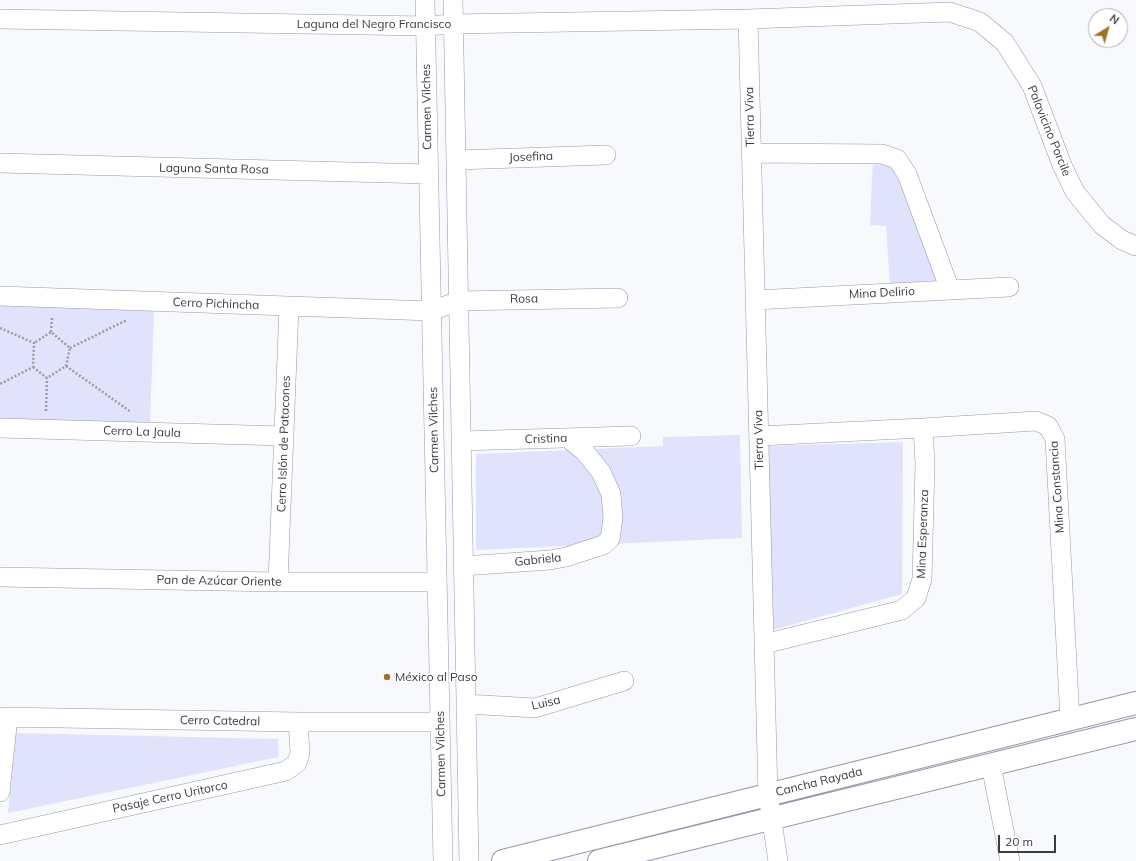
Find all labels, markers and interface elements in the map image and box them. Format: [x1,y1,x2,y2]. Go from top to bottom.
north arrow [1088,8,1128,48]
text: N [1107,11,1122,27]
street label: Laguna del Negro Francisco [297,17,451,31]
street label: Carmen Vilches [419,64,435,150]
street label: Palavicino Porcile [1024,84,1074,178]
street label: Tierra Viva [742,87,758,147]
street label: Josefina [509,149,553,165]
street label: Laguna Santa Rosa [159,161,269,177]
street label: Mina Delirio [849,284,915,302]
street label: Rosa [510,292,538,306]
street label: Cerro Pichincha [172,295,260,313]
street label: Cerro Islón de Patacones [274,375,294,513]
street label: Carmen Vilches [426,387,442,473]
street label: Tierra Viva [751,410,767,470]
street label: Cerro La Jaula [103,423,181,441]
street label: Cristina [524,431,568,447]
street label: Mina Constancia [1047,440,1067,534]
street label: Mina Esperanza [914,489,932,579]
street label: Gabriela [514,550,562,570]
street label: Pan de Azúcar Oriente [156,573,282,589]
place label: México al Paso [395,670,478,684]
marker: México al Paso [382,672,392,682]
street label: Luisa [530,693,562,713]
street label: Carmen Vilches [433,711,449,797]
street label: Cerro Catedral [180,713,260,729]
street label: Cancha Rayada [774,764,864,800]
street label: Pasaje Cerro Uritorco [111,778,229,816]
scale bar [1000,827,1058,853]
text: 20 m [1005,834,1033,849]

